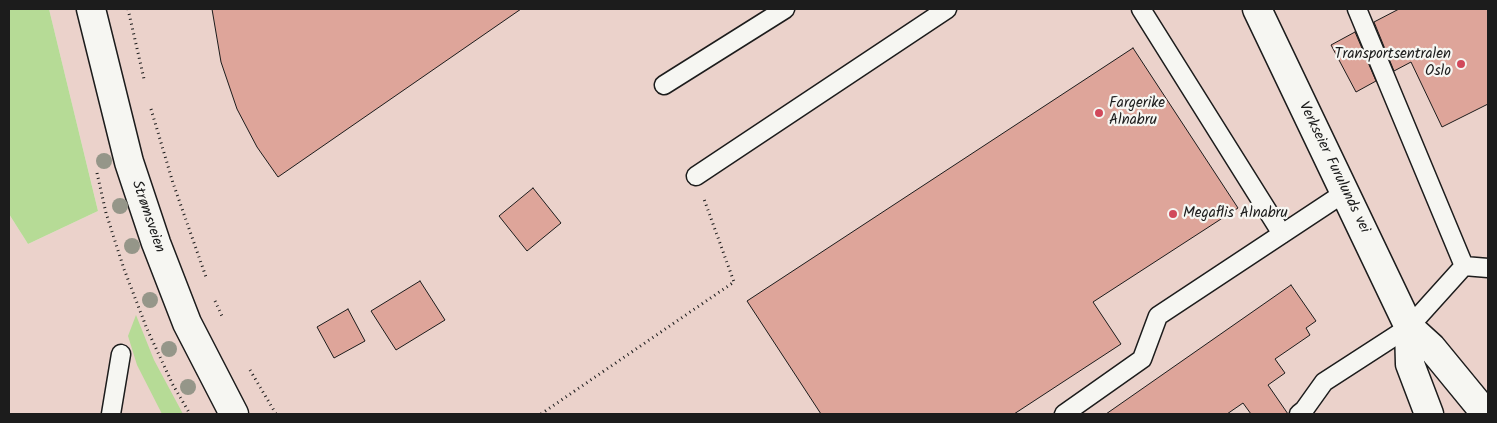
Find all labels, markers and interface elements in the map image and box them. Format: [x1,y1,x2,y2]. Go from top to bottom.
place label: Transportsentralen Oslo [1334,46,1451,81]
marker: Transportsentralen Oslo [1455,58,1467,70]
place label: Fargerike Alnabru [1109,95,1165,130]
street label: Verkseier Furulunds vei [1293,99,1373,237]
marker: Fargerike Alnabru [1093,107,1105,119]
street label: Strømsveien [126,178,168,256]
place label: Megaflis Alnabru [1183,205,1288,223]
marker: Megaflis Alnabru [1167,208,1179,220]

